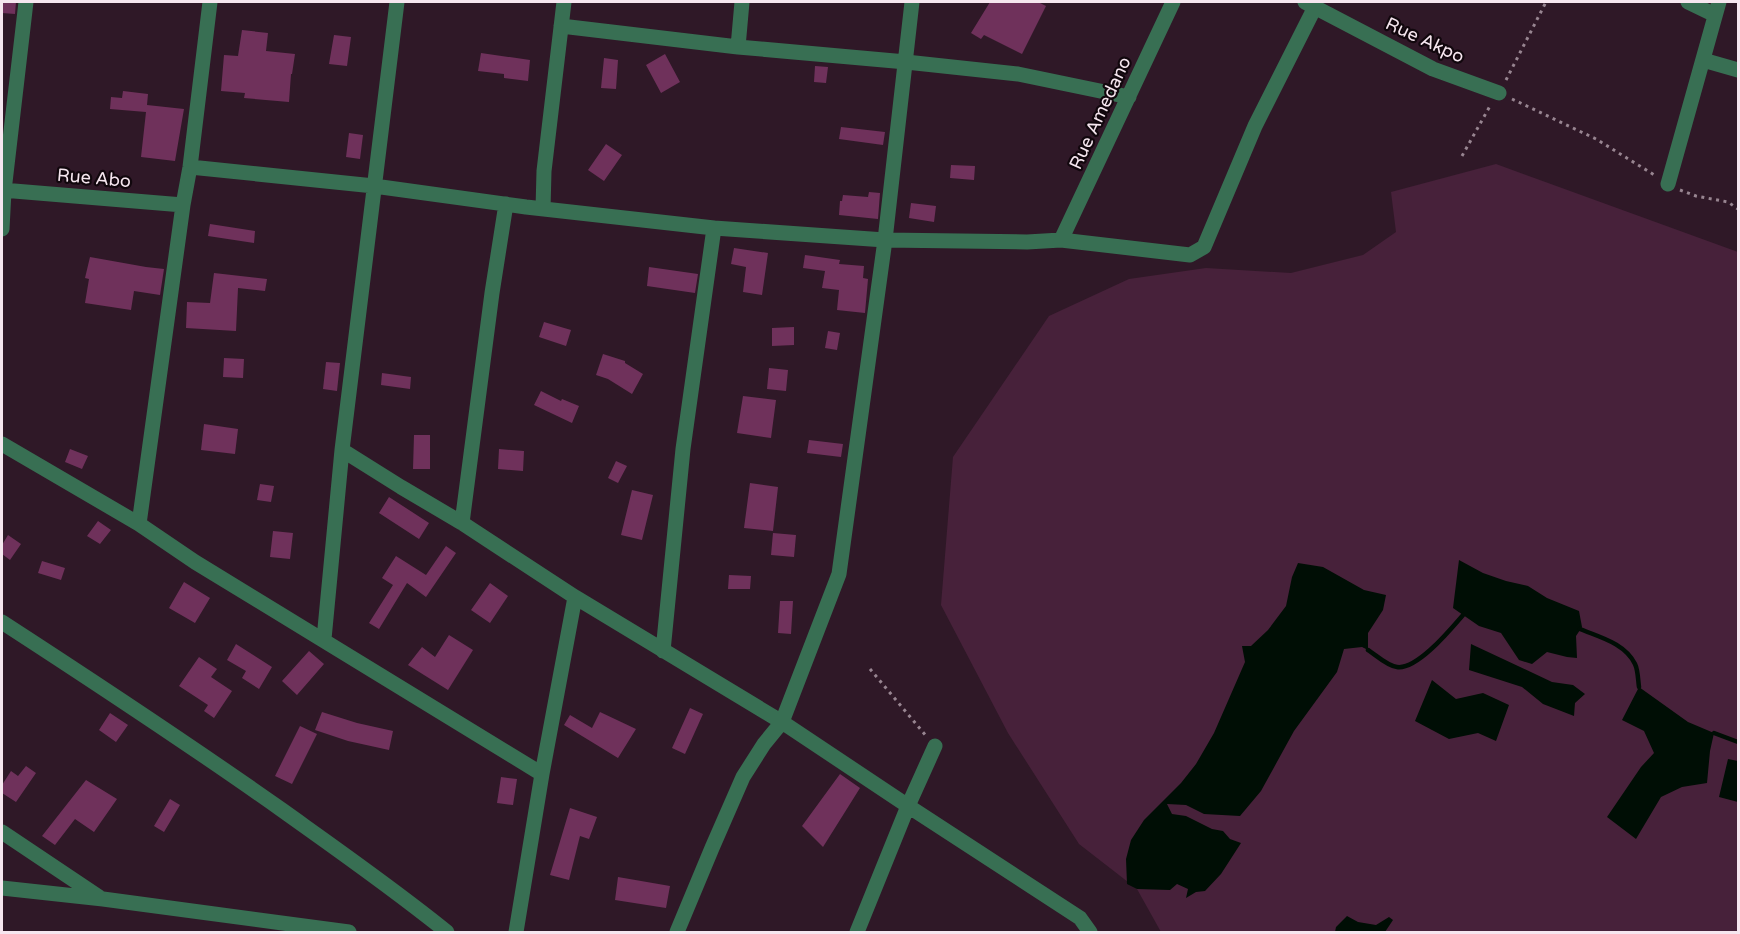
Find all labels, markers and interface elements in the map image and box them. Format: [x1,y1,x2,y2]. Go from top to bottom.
street label: Rue Akpo [1382,12,1468,68]
street label: Rue Amedano [1064,53,1136,173]
street label: Rue Abo [56,164,132,192]

